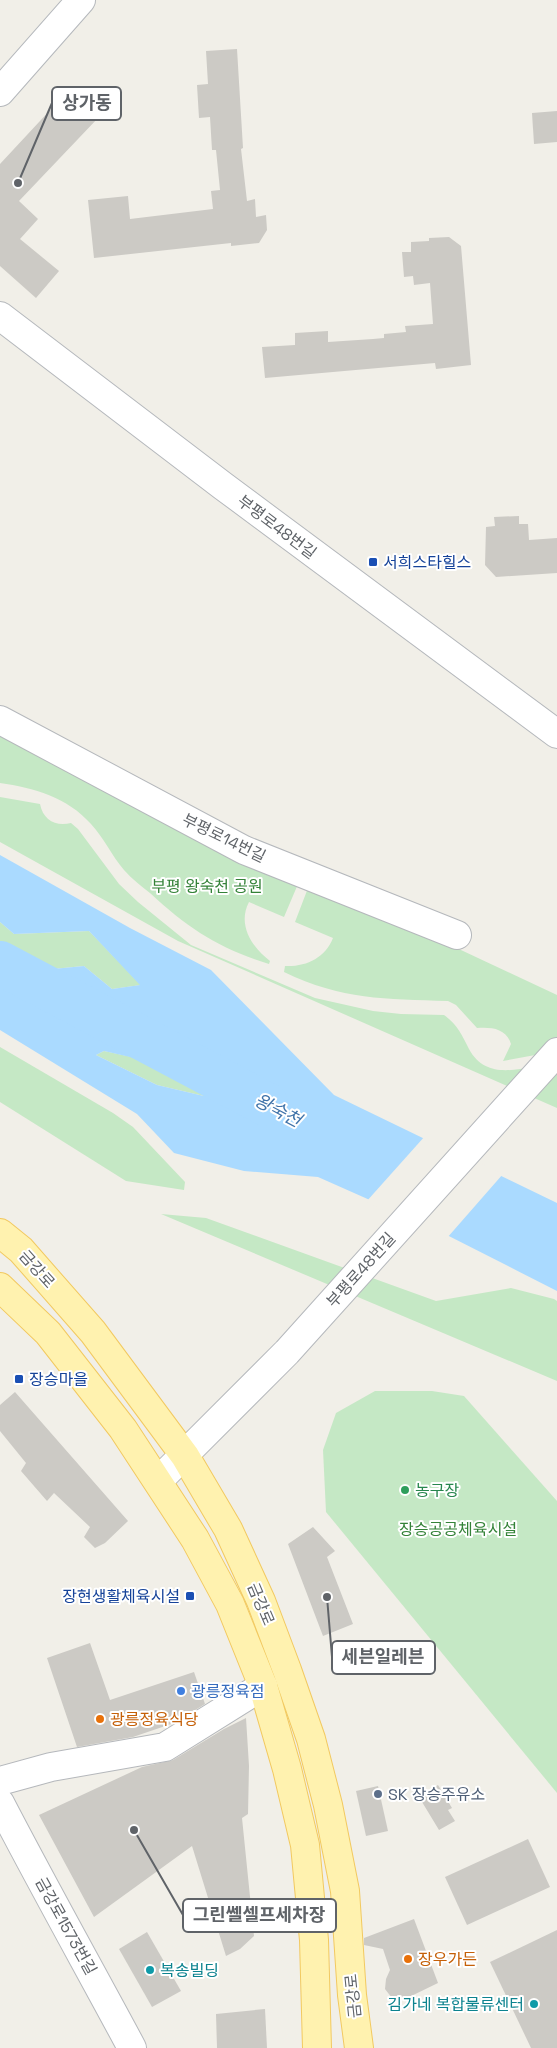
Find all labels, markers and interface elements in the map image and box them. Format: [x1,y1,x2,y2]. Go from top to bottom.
callout: 상가동 [52,87,121,120]
text: 상가동 [62,91,112,114]
street label: 부평로48번길 [233,490,321,564]
place label: 서희스타힐스 [383,552,471,573]
marker: 서희스타힐스 [367,556,379,568]
street label: 부평로14번길 [179,809,269,867]
park label: 부평 왕숙천 공원 [151,876,263,897]
water label: 왕숙천 [251,1088,307,1133]
street label: 부평로48번길 [322,1228,400,1312]
street label: 금강로 [14,1246,60,1293]
place label: 장승마을 [29,1369,88,1390]
marker: 장승마을 [13,1373,25,1385]
place label: 농구장 [415,1480,459,1501]
marker: 농구장 [399,1484,411,1496]
park label: 장승공공체육시설 [399,1519,517,1540]
street label: 금강로 [243,1580,279,1629]
place label: 장현생활체육시설 [62,1586,180,1607]
marker: 장현생활체육시설 [184,1590,196,1602]
callout: 세븐일레븐 [332,1641,435,1674]
text: 세븐일레븐 [342,1645,424,1668]
place label: 광릉정육점 [191,1681,265,1702]
marker: 광릉정육점 [175,1685,187,1697]
place label: 광릉정육식당 [110,1709,199,1730]
marker: 광릉정육식당 [94,1713,106,1725]
place label: SK 장승주유소 [388,1784,485,1805]
marker: SK 장승주유소 [372,1788,384,1800]
street label: 금강로1573번길 [31,1874,101,1978]
callout: 그린쎌셀프세차장 [183,1899,336,1932]
text: 그린쎌셀프세차장 [193,1903,326,1926]
place label: 장우가든 [418,1949,477,1970]
marker: 장우가든 [402,1953,414,1965]
place label: 복송빌딩 [160,1960,219,1981]
marker: 복송빌딩 [144,1964,156,1976]
street label: 금강로 [340,1973,366,2019]
place label: 김가네 복합물류센터 [387,1994,524,2015]
marker: 김가네 복합물류센터 [528,1998,540,2010]

